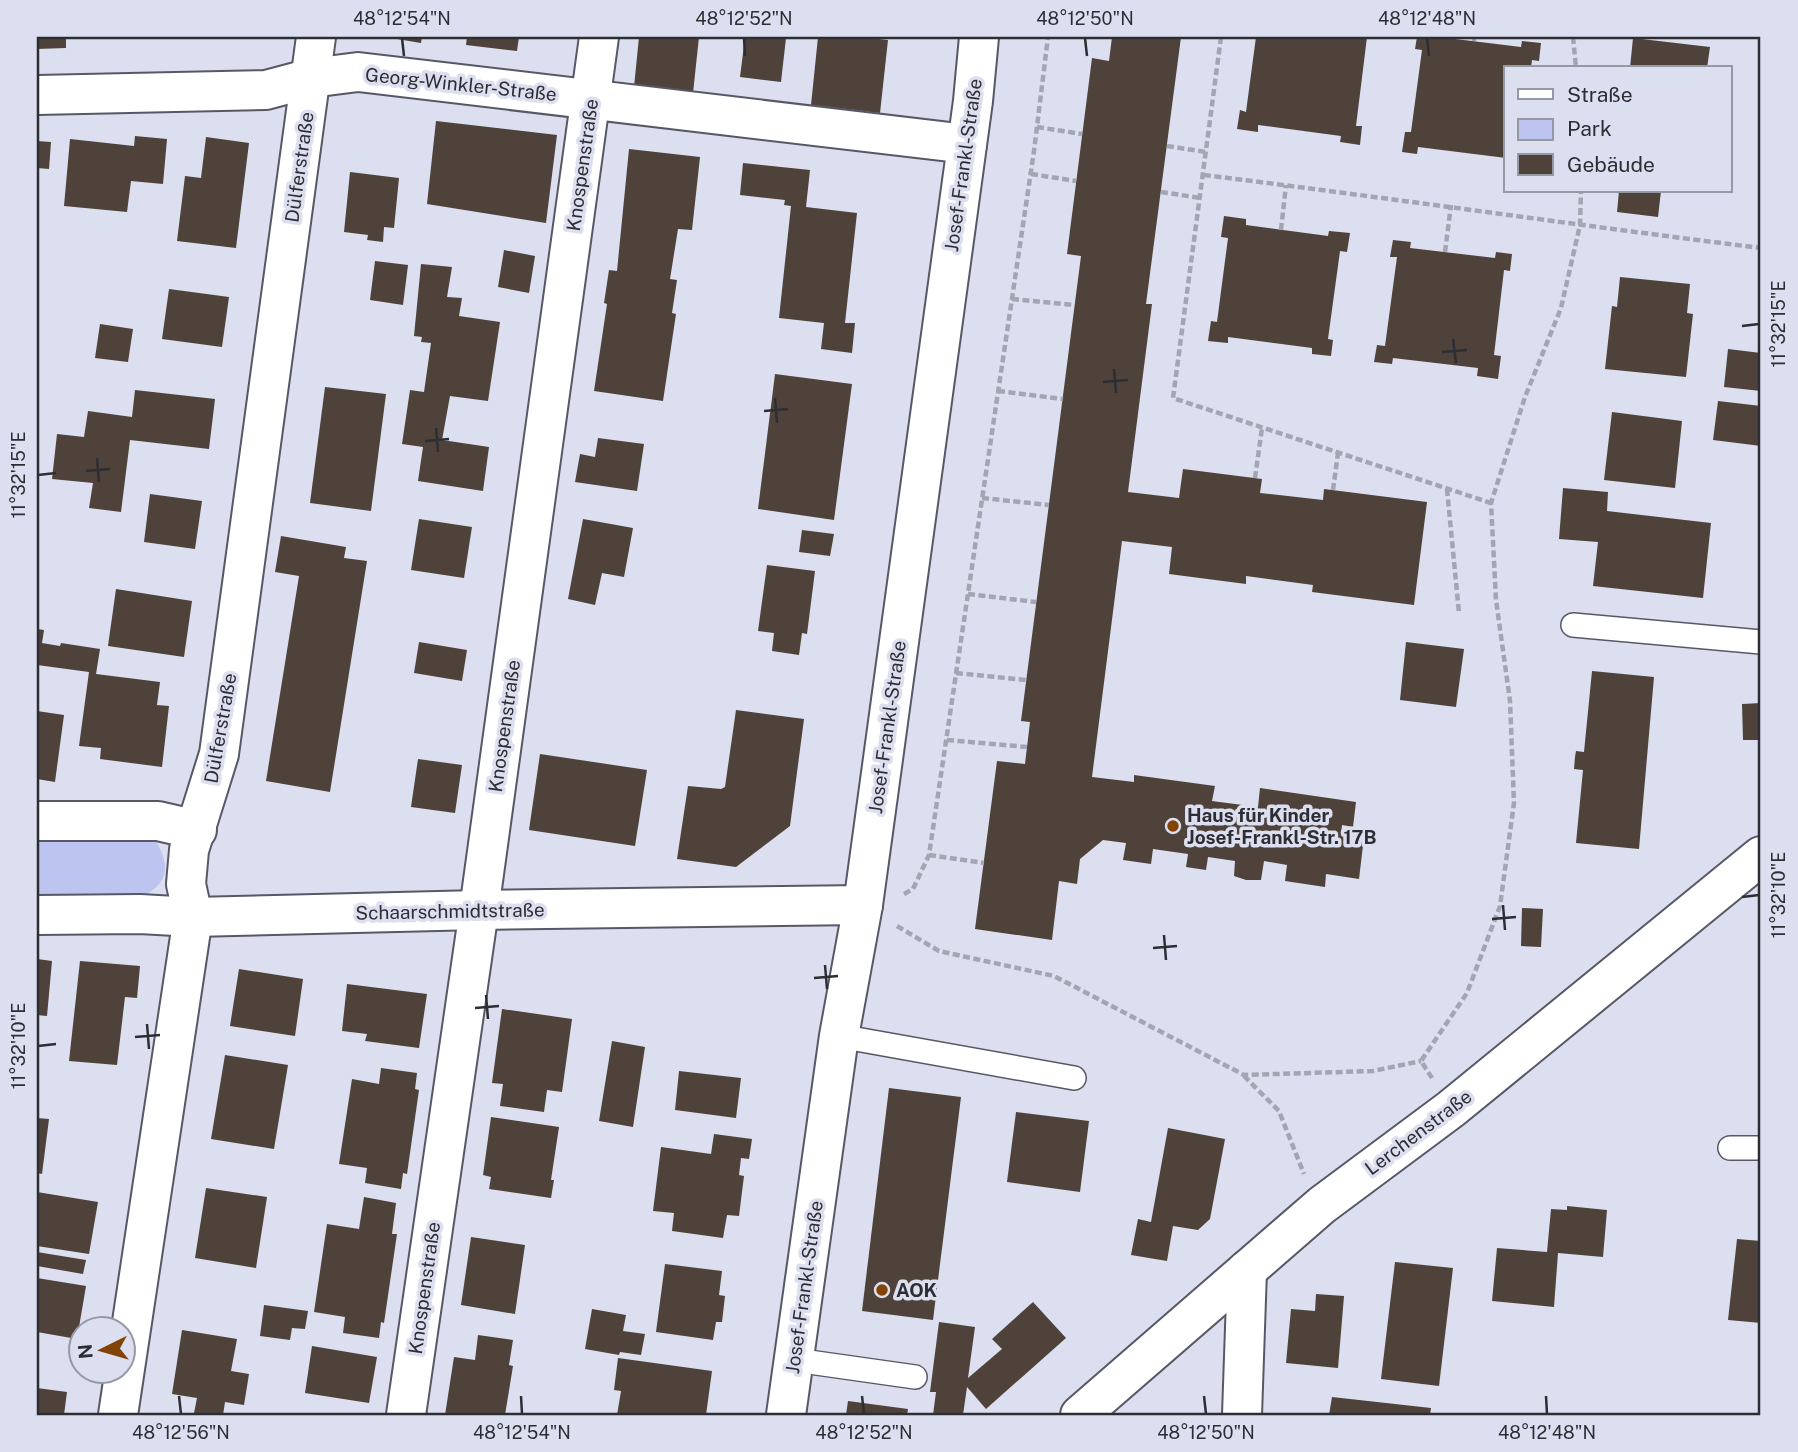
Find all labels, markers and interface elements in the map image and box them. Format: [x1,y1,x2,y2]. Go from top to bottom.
text: 48°12'54"N [353,8,451,29]
text: 48°12'52"N [695,8,793,29]
text: 48°12'50"N [1036,8,1134,29]
text: 48°12'48"N [1378,8,1476,29]
street label: Georg-Winkler-Straße [364,63,558,105]
legend [1504,66,1731,192]
street label: Josef-Frankl-Straße [940,77,986,253]
text: Straße [1567,82,1633,107]
street label: Knospenstraße [562,97,602,233]
street label: Dülferstraße [280,110,318,224]
text: Park [1567,116,1612,141]
text: Gebäude [1567,152,1655,177]
text: 11°32'15"E [1768,280,1789,368]
text: 11°32'15"E [8,431,29,519]
street label: Josef-Frankl-Straße [864,639,910,815]
street label: Knospenstraße [484,658,524,794]
street label: Dülferstraße [199,671,241,785]
place label: Haus für Kinder Josef-Frankl-Str. 17B [1187,804,1377,848]
marker: Haus für Kinder Josef-Frankl-Str. 17B [1165,818,1181,834]
text: 11°32'10"E [1768,852,1789,938]
street label: Schaarschmidtstraße [355,898,545,924]
text: 11°32'10"E [8,1003,29,1089]
street label: Lerchenstraße [1360,1085,1476,1179]
street label: Josef-Frankl-Straße [781,1199,827,1375]
street label: Knospenstraße [404,1220,444,1356]
place label: AOK [896,1279,938,1301]
marker: AOK [874,1282,890,1298]
north arrow [66,1316,136,1386]
text: N [73,1343,97,1360]
text: 48°12'56"N [132,1422,230,1443]
text: 48°12'54"N [473,1422,571,1443]
text: 48°12'52"N [815,1422,913,1443]
text: 48°12'50"N [1157,1422,1255,1443]
text: 48°12'48"N [1498,1422,1596,1443]

